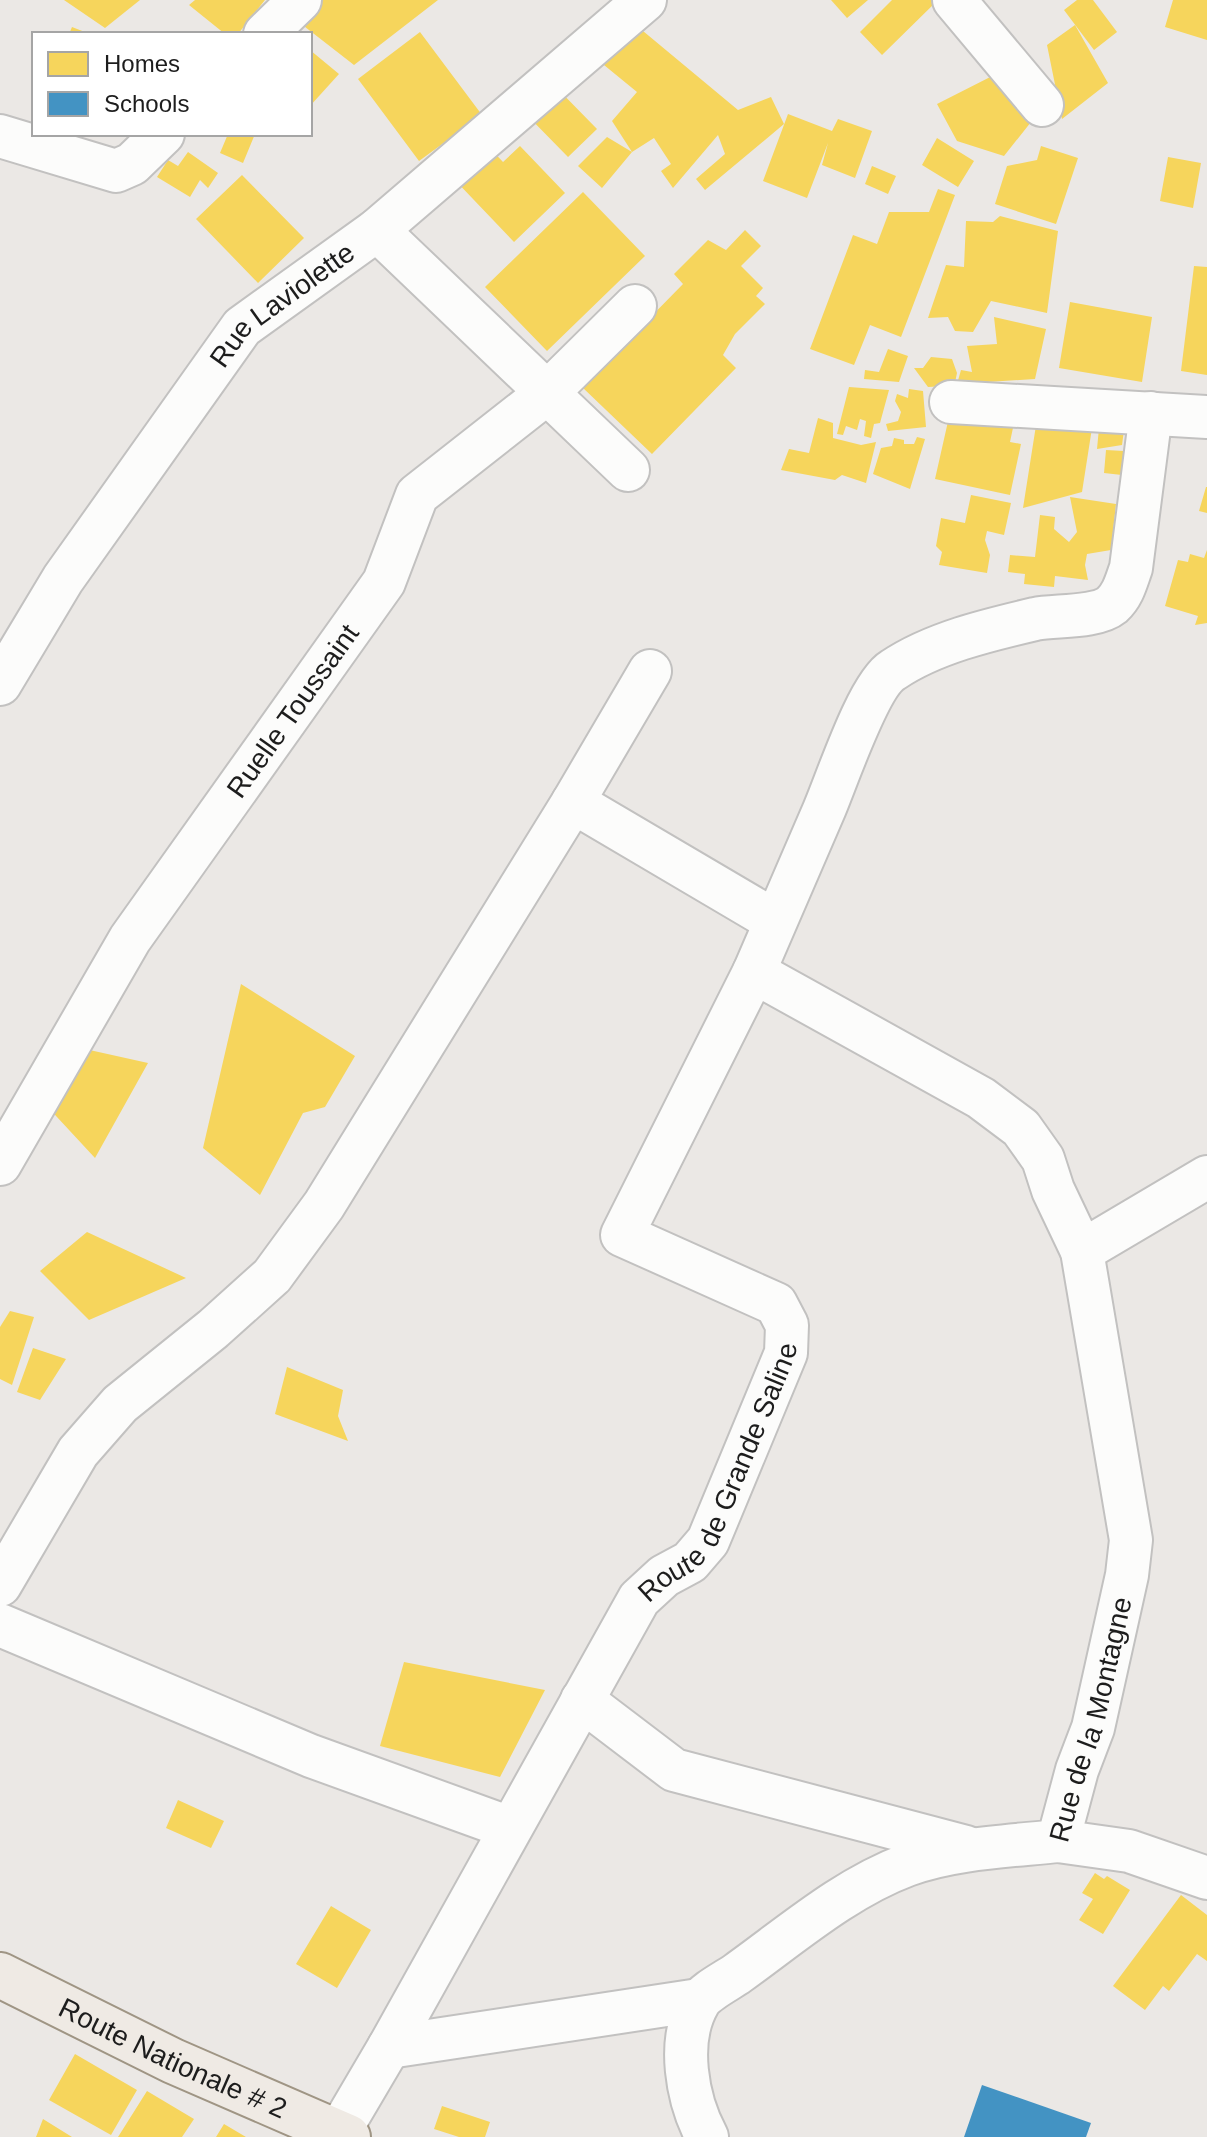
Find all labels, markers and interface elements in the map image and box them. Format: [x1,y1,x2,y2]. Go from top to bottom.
legend [32,32,312,136]
text: Homes [104,50,180,77]
text: Schools [104,90,189,117]
street label: Rue Laviolette [204,237,360,373]
street label: Ruelle Toussaint [221,618,365,804]
street label: Route de Grande Saline [632,1343,802,1608]
street label: Rue de la Montagne [1043,1594,1138,1845]
street label: Route Nationale # 2 [54,1992,291,2125]

